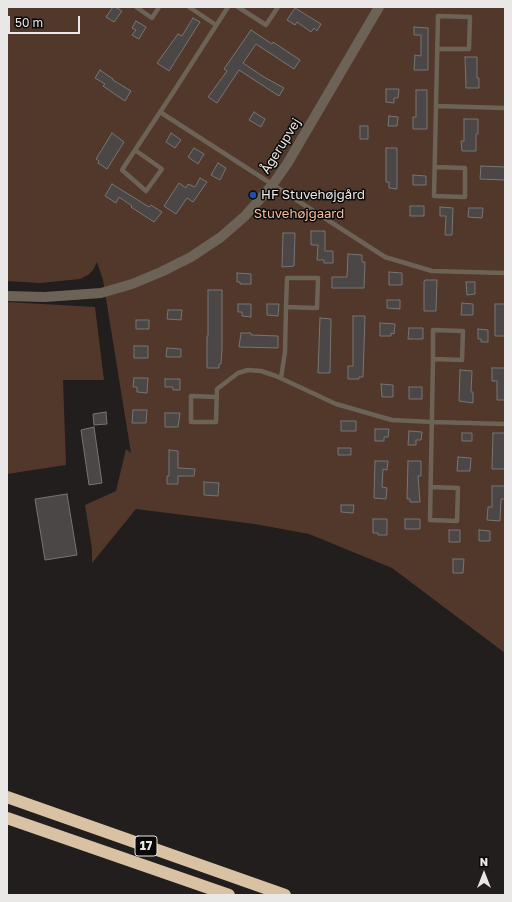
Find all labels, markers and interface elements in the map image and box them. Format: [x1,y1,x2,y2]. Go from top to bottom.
scale bar [10,8,82,34]
text: 50 m [15,15,43,30]
street label: Ågerupvej [258,115,304,177]
place label: HF Stuvehøjgård [261,187,365,203]
marker: HF Stuvehøjgård [248,190,258,200]
park label: Stuvehøjgaard [254,206,344,222]
road number: 17 [135,836,157,856]
north arrow [464,854,504,894]
text: N [480,855,488,868]

